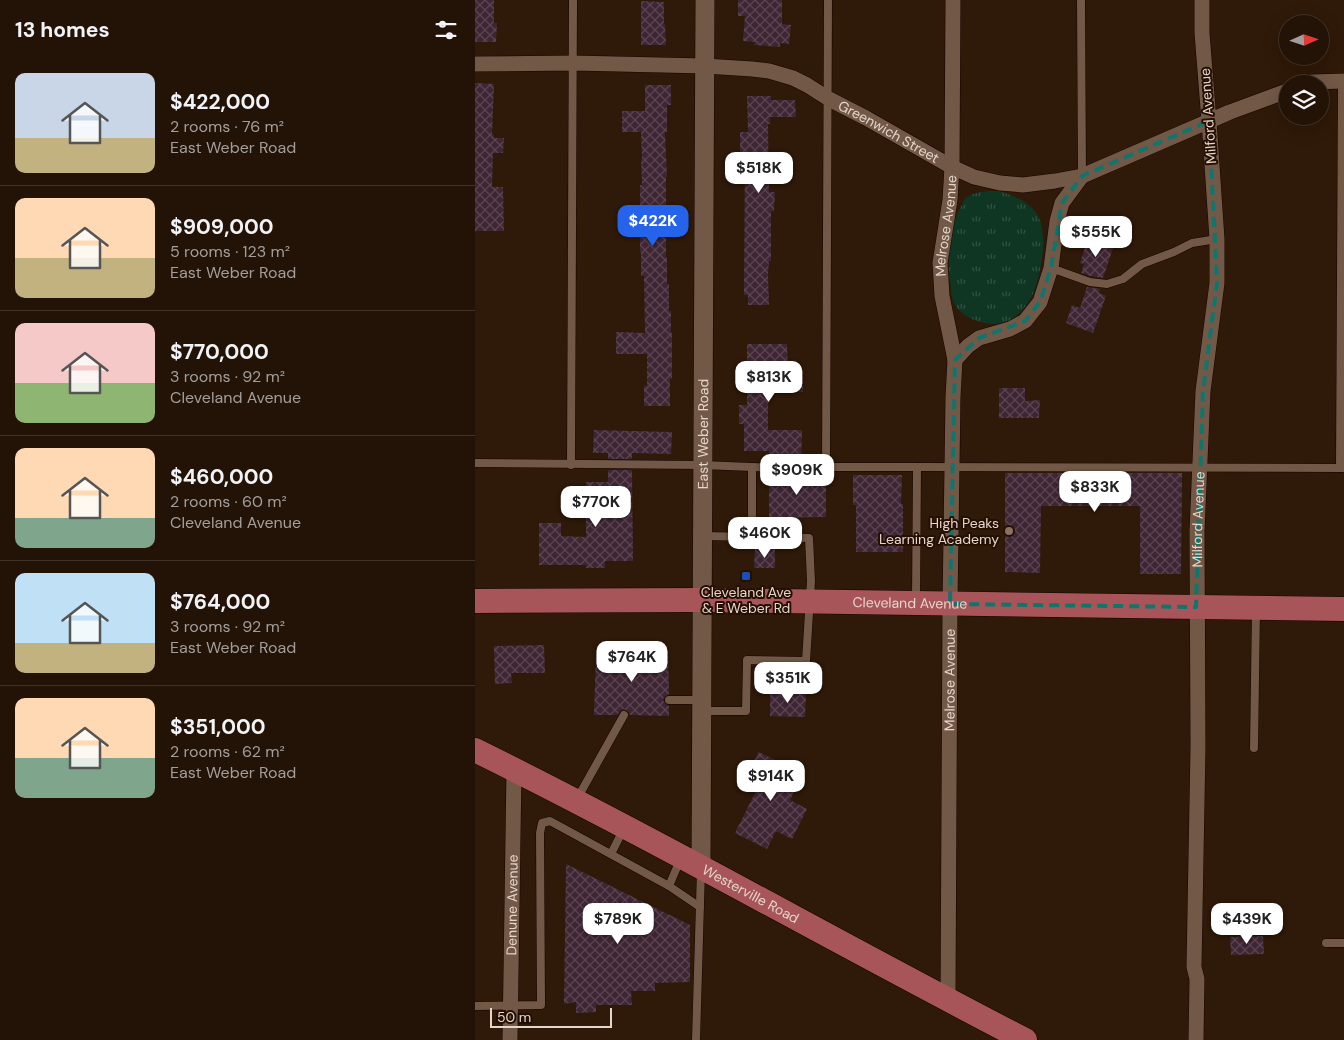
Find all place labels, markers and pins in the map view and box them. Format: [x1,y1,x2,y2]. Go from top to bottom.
pin: $518K [724,152,794,194]
pin: $422K [618,204,688,247]
pin: $555K [1061,216,1131,258]
pin: $813K [734,360,804,403]
pin: $909K [762,454,832,496]
pin: $833K [1060,470,1130,513]
pin: $770K [561,486,631,528]
place label: High Peaks Learning Academy [879,514,999,548]
pin: $460K [730,516,800,559]
marker: High Peaks Learning Academy [1003,525,1015,537]
marker: Cleveland Ave & E Weber Rd [740,570,752,582]
place label: Cleveland Ave & E Weber Rd [701,583,791,617]
pin: $764K [597,640,667,683]
pin: $351K [753,662,823,704]
pin: $914K [736,760,806,802]
pin: $789K [583,902,653,945]
pin: $439K [1212,902,1282,945]

